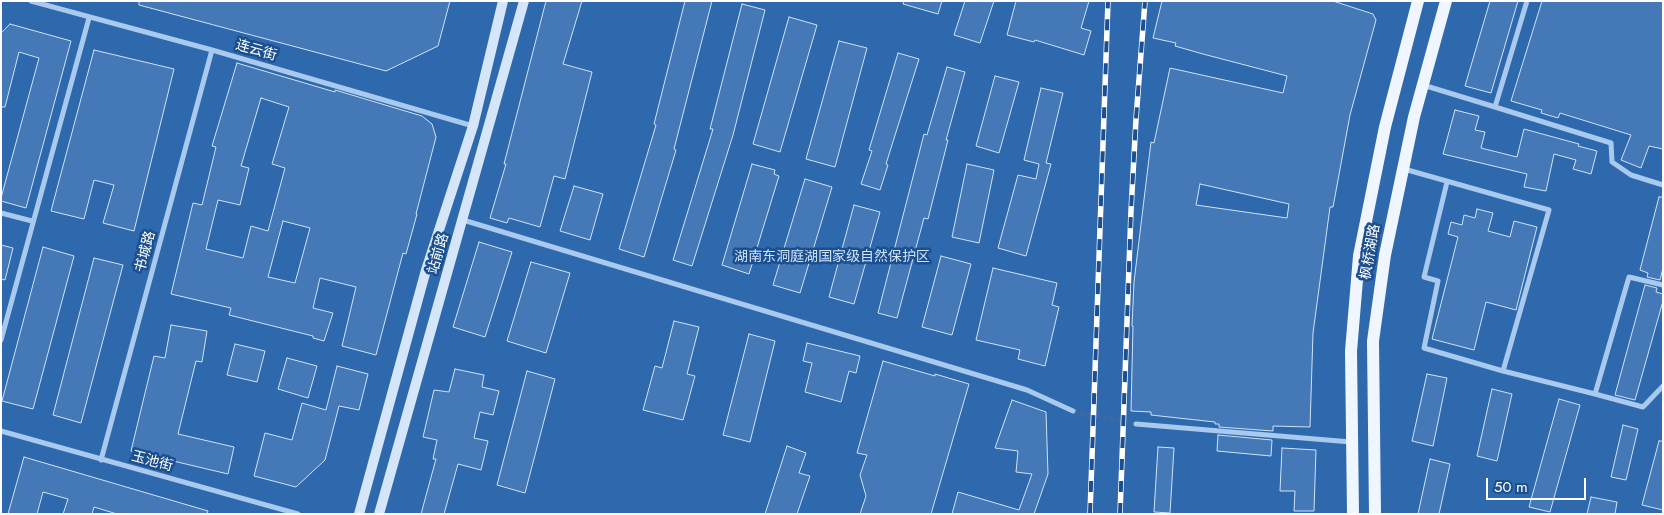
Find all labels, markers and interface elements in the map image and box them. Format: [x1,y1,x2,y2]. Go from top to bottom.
street label: 连云街 [233,37,279,65]
street label: 枫桥湖路 [1358,223,1384,281]
street label: 书城路 [132,230,160,274]
street label: 站前路 [425,231,453,277]
park label: 湖南东洞庭湖国家级自然保护区 [734,250,930,266]
street label: 玉池街 [130,448,174,476]
scale bar [1489,468,1589,500]
text: 50 m [1494,476,1528,498]

